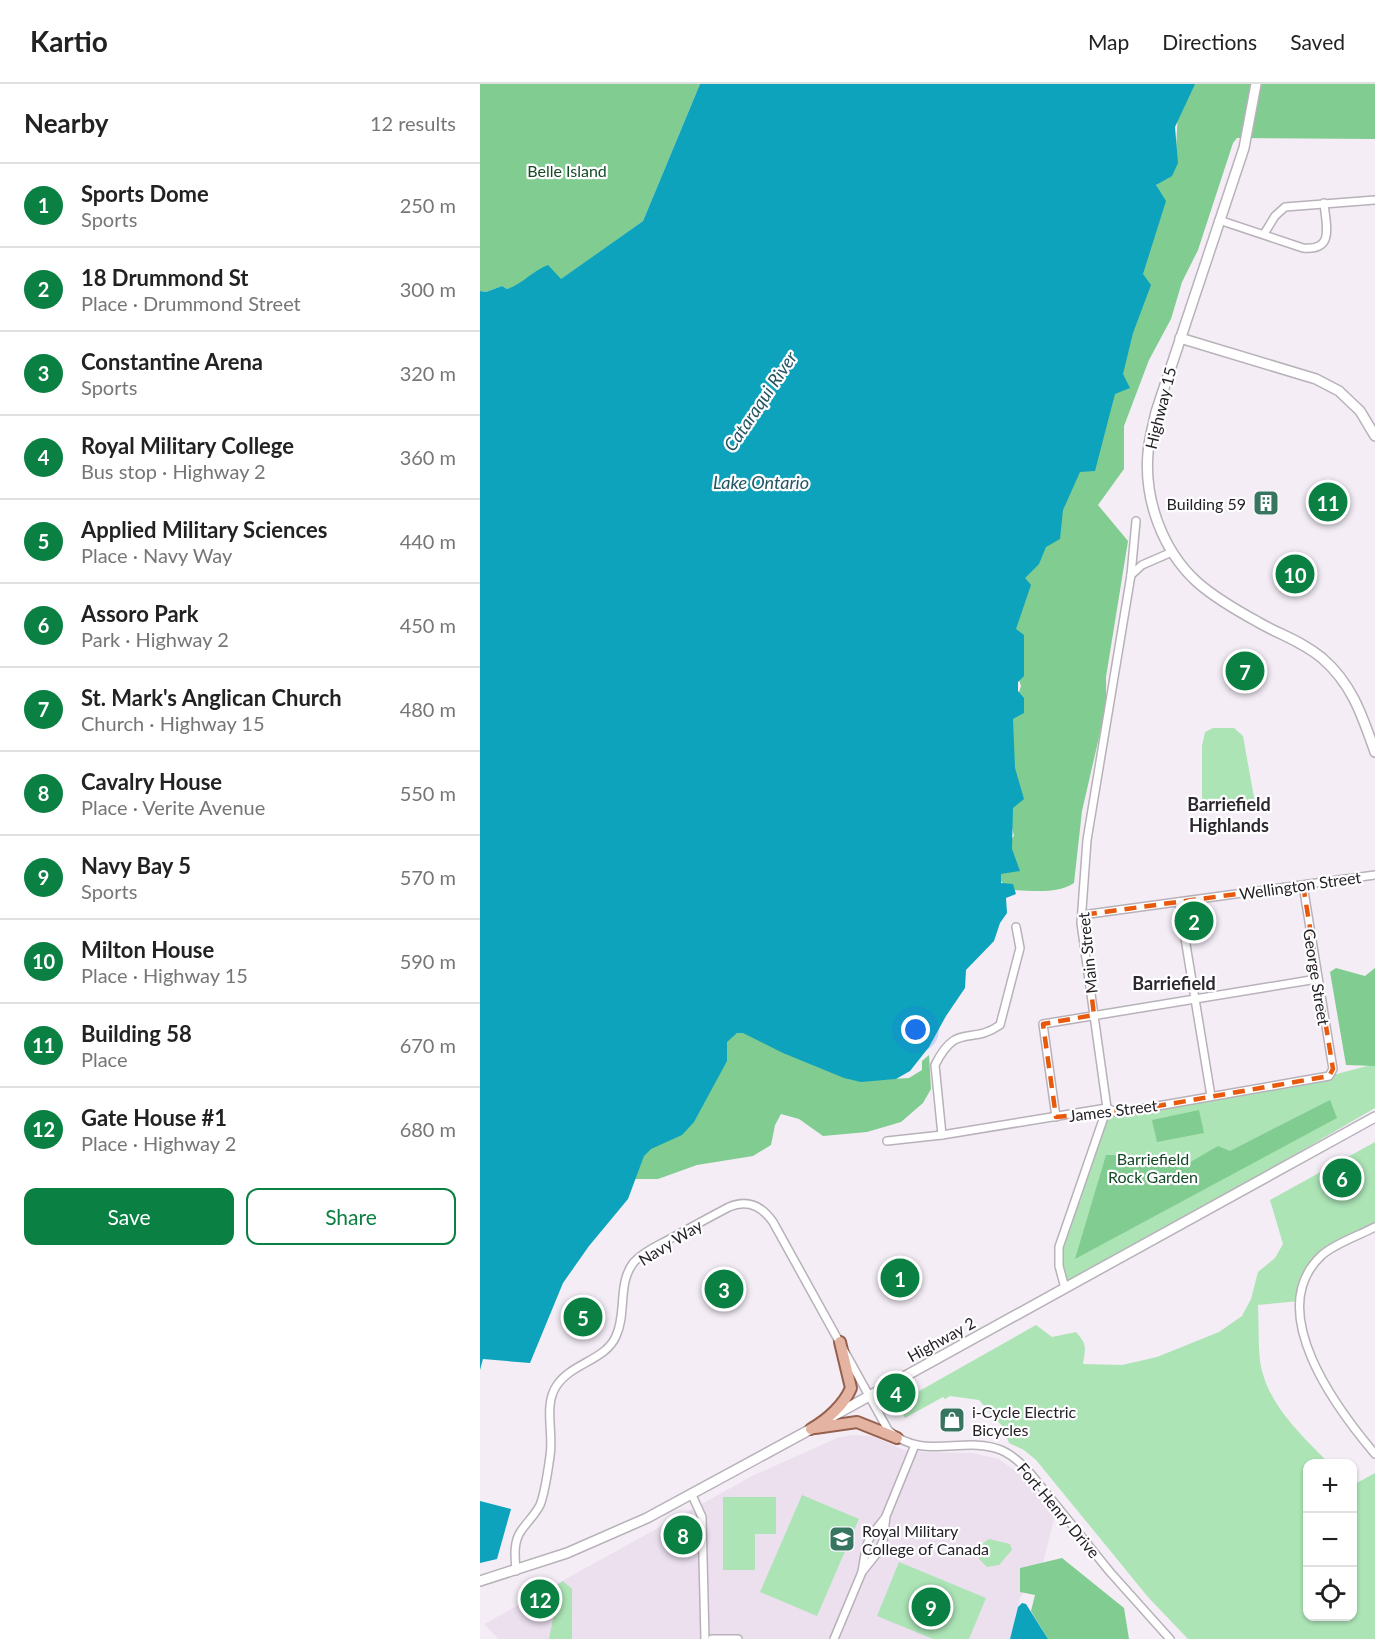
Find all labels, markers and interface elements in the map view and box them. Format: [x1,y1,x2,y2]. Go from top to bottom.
text: Kartio [30,24,108,58]
text: Map [1088,29,1129,54]
text: Directions [1162,29,1257,54]
text: Saved [1290,29,1345,54]
text: Nearby [24,107,109,139]
text: 12 results [370,111,456,135]
park label: Belle Island [527,161,607,180]
text: Sports Dome [81,180,209,207]
text: 1 [38,193,49,217]
text: 250 m [400,193,456,217]
text: Sports [81,207,137,231]
text: 18 Drummond St [81,264,249,291]
text: 2 [38,277,49,301]
text: 300 m [400,277,456,301]
text: Place · Drummond Street [81,291,301,315]
water label: Cataraqui River [719,346,802,455]
text: Constantine Arena [81,348,263,375]
text: 3 [38,361,49,385]
text: 320 m [400,361,456,385]
street label: Highway 15 [1141,365,1179,451]
text: Sports [81,375,137,399]
text: Royal Military College [81,432,294,459]
text: 4 [38,445,49,469]
text: 360 m [400,445,456,469]
text: Bus stop · Highway 2 [81,459,266,483]
water label: Lake Ontario [713,471,809,493]
pin: 11 [1308,480,1348,524]
building icon: Building 59 [1251,488,1281,518]
place label: Building 59 [1167,494,1246,513]
text: Applied Military Sciences [81,516,327,543]
text: 5 [38,529,49,553]
text: 440 m [400,529,456,553]
text: Place · Navy Way [81,543,232,567]
pin: 10 [1276,552,1314,596]
text: Assoro Park [81,600,199,627]
text: 6 [38,613,49,637]
text: 450 m [400,613,456,637]
text: Park · Highway 2 [81,627,229,651]
pin: 7 [1226,648,1264,694]
text: St. Mark's Anglican Church [81,684,342,711]
text: 7 [38,697,49,721]
text: 480 m [400,697,456,721]
text: Church · Highway 15 [81,711,265,735]
text: Cavalry House [81,768,222,795]
text: 8 [38,781,49,805]
text: 550 m [400,781,456,805]
district label: Barriefield Highlands [1187,793,1271,836]
text: Place · Verite Avenue [81,795,265,819]
text: Navy Bay 5 [81,852,191,879]
text: 9 [38,865,49,889]
text: 570 m [400,865,456,889]
street label: Wellington Street [1238,867,1362,903]
text: Sports [81,879,137,903]
pin: 2 [1174,898,1214,944]
street label: Main Street [1073,911,1101,995]
street label: George Street [1300,927,1334,1027]
text: Milton House [81,936,214,963]
text: 10 [32,949,55,973]
text: 590 m [400,949,456,973]
text: Place · Highway 15 [81,963,248,987]
district label: Barriefield [1132,972,1216,994]
your location [901,1015,930,1044]
text: Building 58 [81,1020,192,1047]
text: 11 [32,1033,55,1057]
text: 670 m [400,1033,456,1057]
text: Place [81,1047,128,1071]
street label: James Street [1068,1095,1159,1125]
text: Gate House #1 [81,1104,227,1131]
text: 12 [32,1117,55,1141]
text: 680 m [400,1117,456,1141]
text: Place · Highway 2 [81,1131,236,1155]
park label: Barriefield Rock Garden [1108,1149,1198,1186]
pin: 6 [1322,1156,1362,1200]
button: Save [24,1188,234,1245]
button: Share [246,1188,456,1245]
street label: Navy Way [635,1215,706,1269]
pin: 1 [880,1256,920,1300]
pin: 3 [704,1266,744,1312]
pin: 5 [564,1294,602,1340]
street label: Highway 2 [904,1313,978,1365]
pin: 4 [876,1370,916,1416]
place label: i-Cycle Electric Bicycles [972,1402,1077,1439]
shop icon: i-Cycle Electric Bicycles [937,1405,967,1435]
street label: Fort Henry Drive [1014,1459,1104,1561]
map controls [1303,1459,1357,1621]
button: + [1303,1459,1357,1513]
pin: 8 [664,1512,702,1558]
button: − [1303,1513,1357,1567]
place label: Royal Military College of Canada [862,1521,989,1558]
school or university icon: Royal Military College of Canada [827,1524,857,1554]
button: locate [1303,1567,1357,1621]
pin: 12 [520,1576,560,1622]
pin: 9 [912,1584,950,1630]

